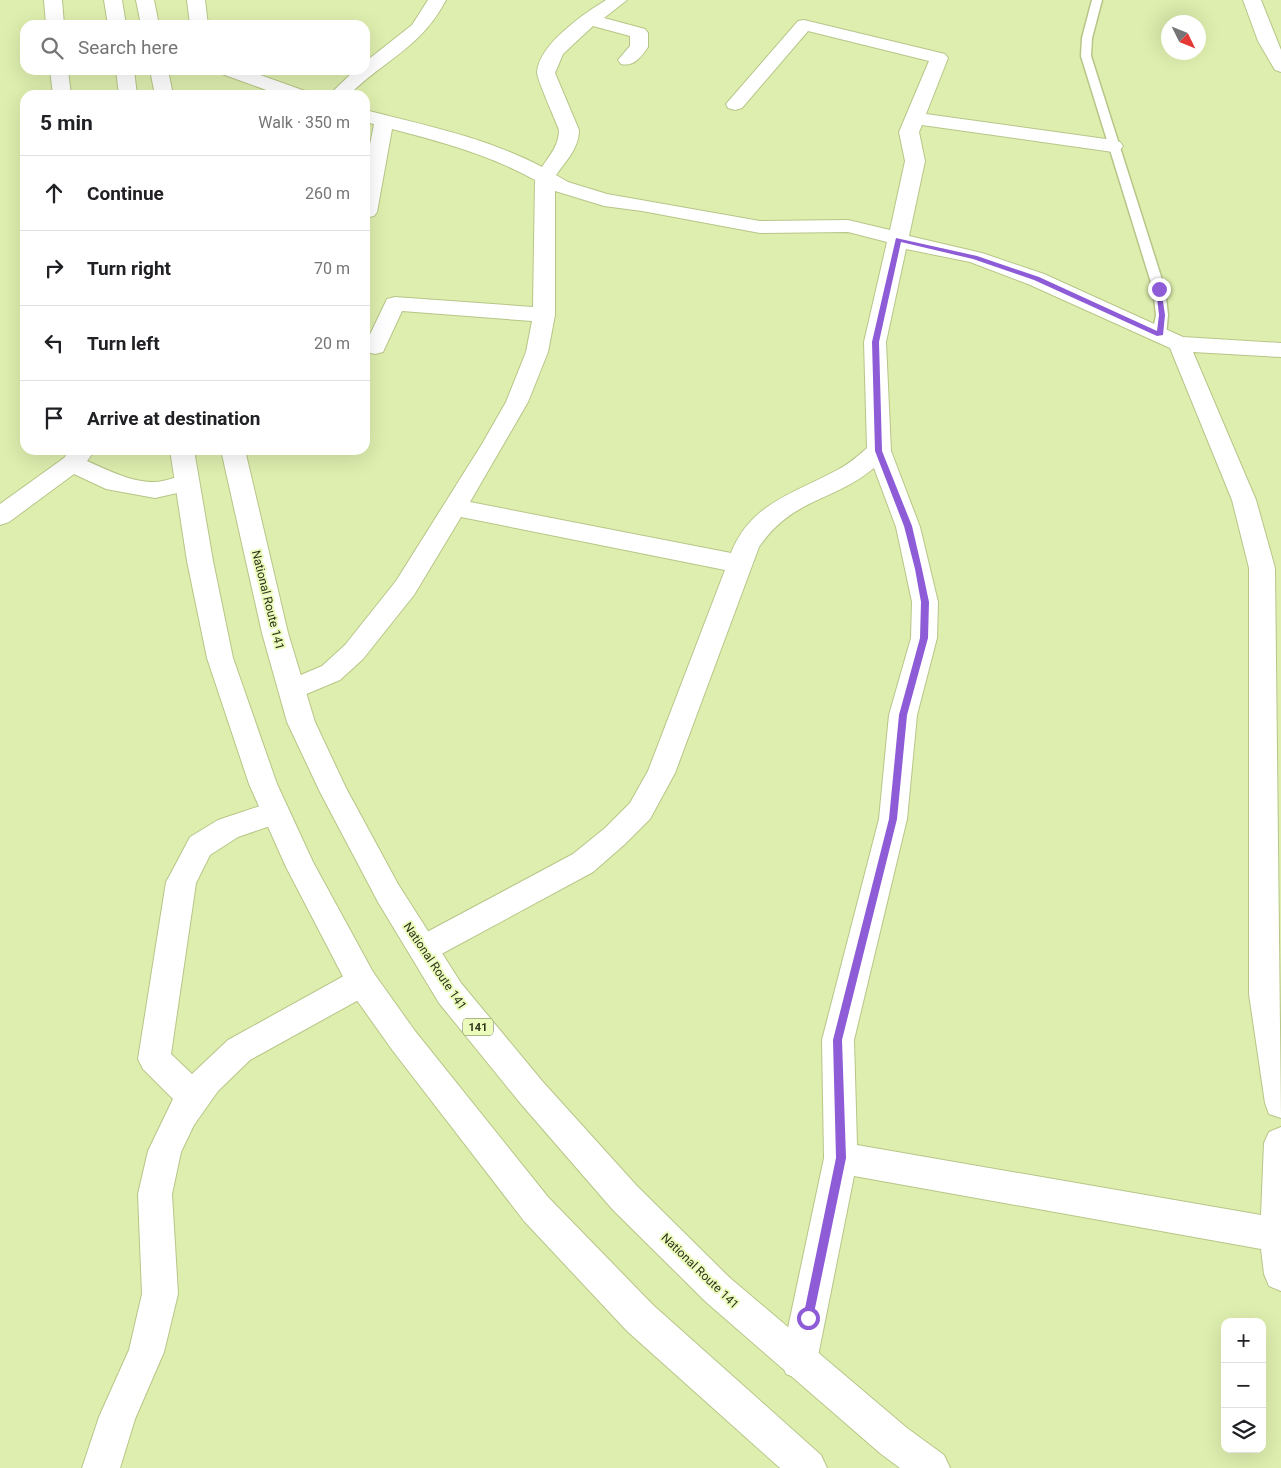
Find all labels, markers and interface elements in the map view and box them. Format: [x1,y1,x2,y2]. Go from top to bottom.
north arrow [1161,15,1206,60]
search box [20,20,370,75]
icon: search [38,34,66,62]
text: Search here [78,36,178,59]
text: 5 min [40,111,93,135]
text: Walk · 350 m [258,113,350,132]
icon: ahead [40,179,68,207]
text: Continue [87,182,164,205]
text: 260 m [305,184,350,203]
icon: right [40,254,68,282]
text: Turn right [87,257,171,280]
text: 70 m [314,259,350,278]
route end [1148,278,1171,301]
icon: left [40,329,68,357]
text: Turn left [87,332,160,355]
text: 20 m [314,334,350,353]
icon: arrive [40,404,68,432]
text: Arrive at destination [87,407,260,430]
street label: National Route 141 [249,549,287,651]
street label: National Route 141 [401,920,469,1012]
road number: 141 [463,1019,493,1036]
street label: National Route 141 [658,1230,742,1312]
route start [797,1307,820,1330]
map controls [1221,1318,1266,1453]
button: + [1221,1318,1266,1363]
button: − [1221,1363,1266,1408]
button: layers [1221,1408,1266,1453]

